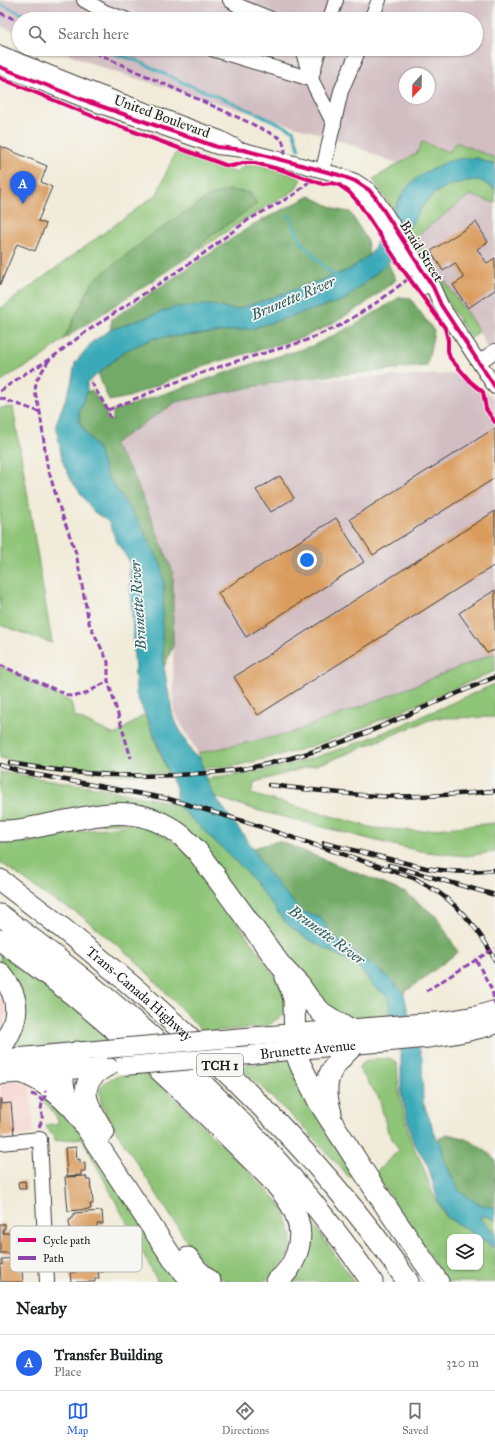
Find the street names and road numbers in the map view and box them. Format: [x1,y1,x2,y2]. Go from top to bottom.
street label: United Boulevard [111,91,212,142]
street label: Braid Street [396,218,447,285]
street label: Trans-Canada Highway [83,943,196,1045]
street label: Brunette Avenue [259,1037,357,1063]
road number: TCH 1 [197,1054,243,1076]

